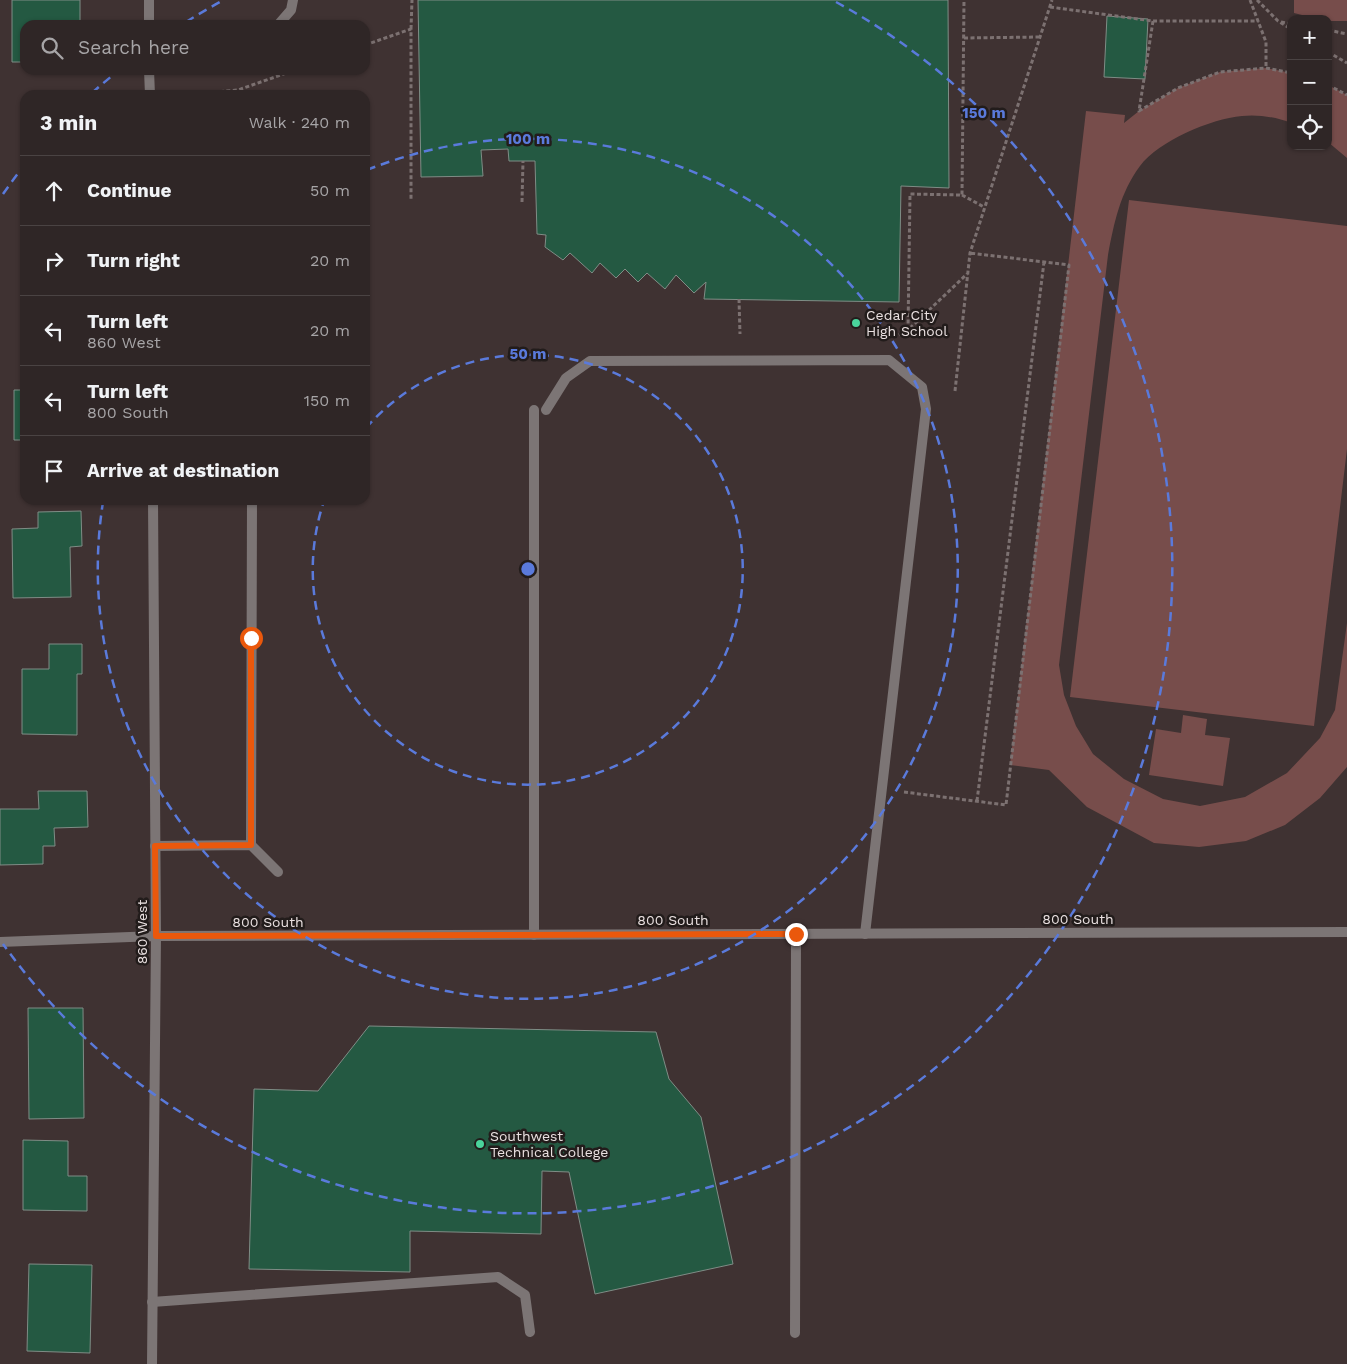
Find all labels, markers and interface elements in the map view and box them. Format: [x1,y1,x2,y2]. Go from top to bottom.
map controls [1287,15,1332,150]
button: + [1287,15,1332,60]
search box [20,20,370,75]
icon: search [38,34,66,62]
text: Search here [78,36,189,59]
button: − [1287,60,1332,105]
text: 150 m [962,104,1006,122]
button: locate [1287,105,1332,150]
text: 3 min [40,110,97,135]
text: Walk · 240 m [249,113,350,132]
text: 100 m [506,130,550,148]
icon: ahead [40,177,68,205]
text: Continue [87,179,171,202]
text: 50 m [310,181,350,200]
icon: right [40,247,68,275]
text: Turn right [87,249,180,272]
text: 20 m [310,251,350,270]
place label: Cedar City High School [866,307,948,339]
text: Turn left [87,310,168,333]
icon: left [40,317,68,345]
marker: Cedar City High School [850,317,862,329]
text: 20 m [310,321,350,340]
text: 860 West [87,333,161,352]
text: 50 m [510,345,546,363]
text: Turn left [87,380,168,403]
icon: left [40,387,68,415]
text: 150 m [304,391,350,410]
text: 800 South [87,403,169,422]
icon: arrive [40,457,68,485]
text: Arrive at destination [87,459,279,482]
centre of rings [519,560,537,578]
route start [240,627,263,650]
street label: 860 West [134,900,150,964]
street label: 800 South [1042,911,1114,927]
street label: 800 South [637,912,709,928]
street label: 800 South [232,914,304,930]
route end [785,923,808,946]
place label: Southwest Technical College [490,1128,608,1160]
marker: Southwest Technical College [474,1138,486,1150]

